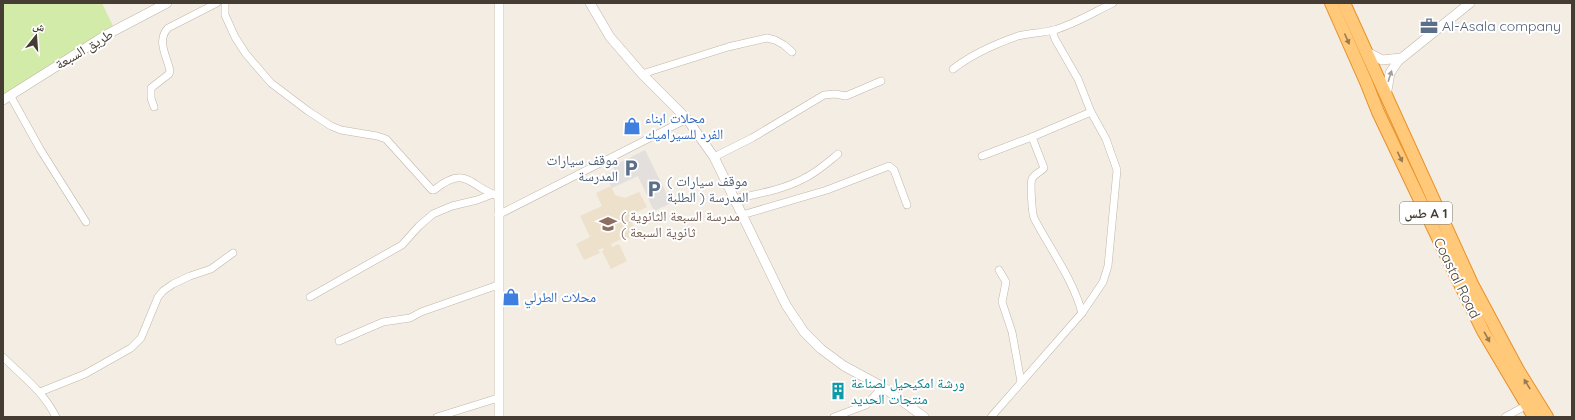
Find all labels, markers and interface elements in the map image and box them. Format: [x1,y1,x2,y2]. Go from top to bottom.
north arrow [16,16,56,56]
office icon: Al-Asala company [1419,16,1439,36]
place label: Al-Asala company [1442,17,1561,35]
text: ش [31,18,47,36]
street label: طريق السبعة [52,25,117,74]
one-way arrow [1344,33,1350,45]
one-way arrow [1387,69,1393,81]
place label: محلات ابناء الفرد للسيراميك [645,109,723,143]
shop icon: محلات ابناء الفرد للسيراميك [622,116,642,136]
place label: موقف سيارات المدرسة [547,151,618,185]
one-way arrow [1397,151,1403,163]
parking icon: موقف سيارات المدرسة [621,158,641,178]
place label: ( موقف سيارات المدرسة ( الطلبة [667,172,749,206]
parking icon: ( موقف سيارات المدرسة ( الطلبة [644,179,664,199]
road number: طس A 1 [1400,202,1452,224]
place label: ( مدرسة السبعة الثانوية ( ثانوية السبعة [621,207,740,241]
school or university icon: ( مدرسة السبعة الثانوية ( ثانوية السبعة [598,214,618,234]
street label: Coastal Road [1430,235,1484,321]
shop icon: محلات الطرلي [501,287,521,307]
place label: محلات الطرلي [524,288,596,309]
one-way arrow [1483,331,1490,343]
place label: ورشة امكيحيل لصناعة منتجات الحديد [851,374,965,408]
one-way arrow [1523,378,1530,390]
building icon: ورشة امكيحيل لصناعة منتجات الحديد [828,381,848,401]

